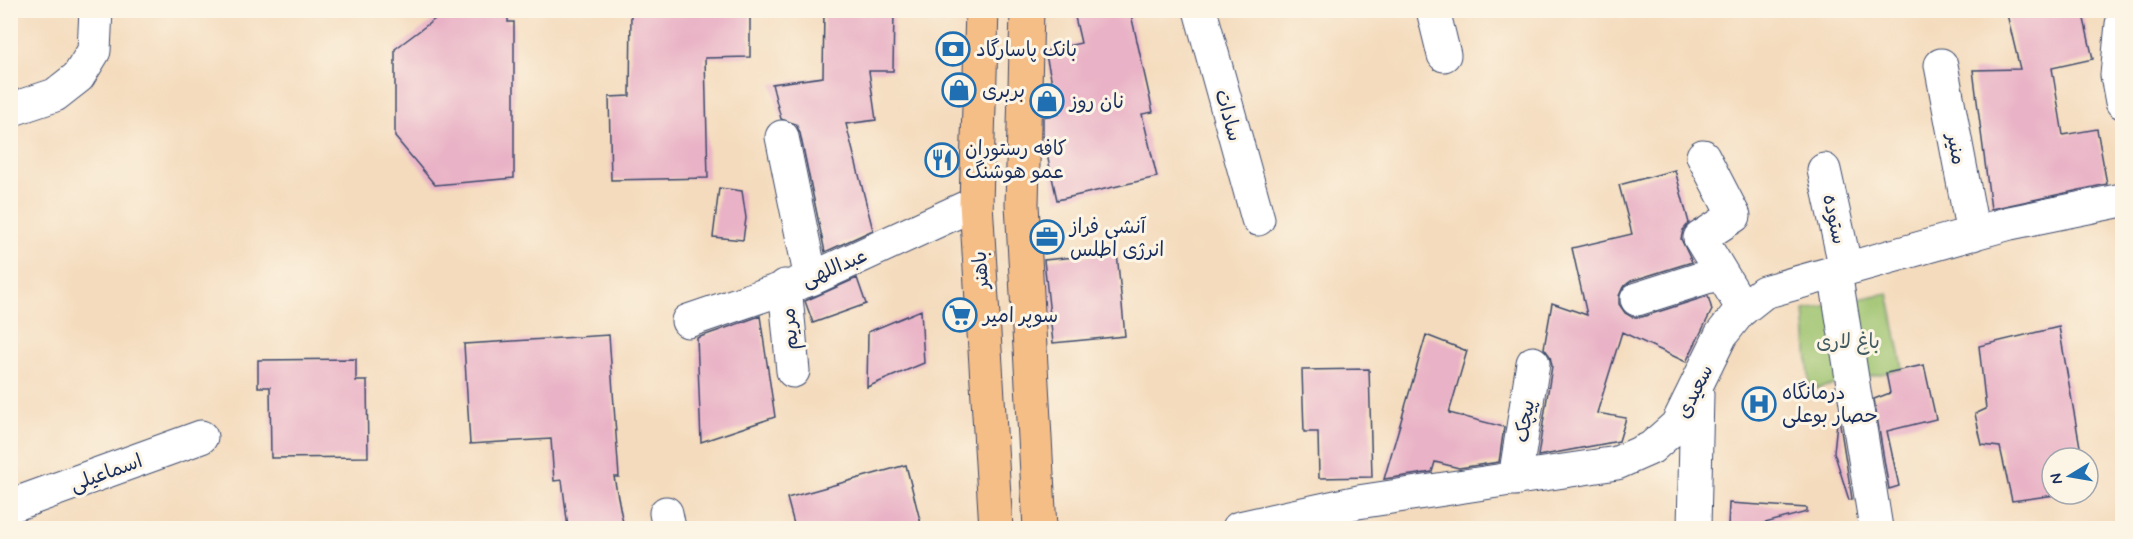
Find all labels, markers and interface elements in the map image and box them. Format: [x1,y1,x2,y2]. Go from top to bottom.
bank icon: بانک پاسارگاد [935,31,971,67]
place label: بانک پاسارگاد [976,37,1077,64]
shop icon: بربری [941,72,977,108]
place label: بربری [982,78,1025,105]
shop icon: نان روز [1029,83,1065,119]
street label: سادات [1207,86,1248,145]
place label: نان روز [1068,89,1124,116]
street label: منیر [1939,129,1972,167]
place label: کافه رستوران عمو هوشنگ [965,136,1067,186]
restaurant icon: کافه رستوران عمو هوشنگ [924,142,960,178]
street label: ستوده [1815,192,1852,247]
place label: آنشی فراز انرژی اطلس [1068,214,1164,264]
office icon: آنشی فراز انرژی اطلس [1029,219,1065,255]
street label: عبداللهی [797,242,872,294]
street label: باهنر [967,250,996,292]
supermarket icon: سوپر امیر [942,297,978,333]
place label: سوپر امیر [981,303,1058,330]
street label: مریم [775,307,806,351]
park label: باغ لاری [1816,329,1880,356]
street label: سعیدی [1670,360,1720,423]
place label: درمانگاه حصار بوعلی [1782,380,1877,430]
hospital icon: درمانگاه حصار بوعلی [1741,386,1777,422]
street label: پیچک [1509,398,1542,444]
north arrow [2040,446,2100,506]
street label: اسماعیلی [66,448,147,499]
text: N [2045,471,2068,486]

